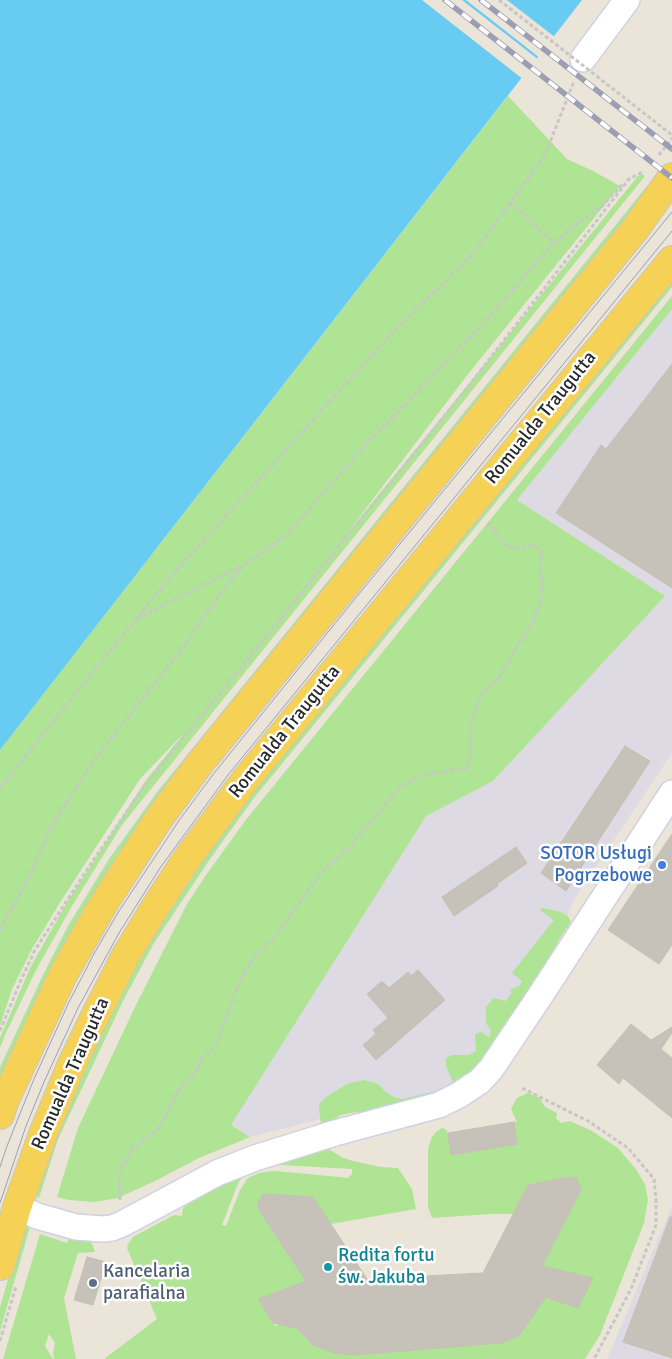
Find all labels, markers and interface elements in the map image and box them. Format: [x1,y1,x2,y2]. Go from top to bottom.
street label: Romualda Traugutta [480,347,602,489]
street label: Romualda Traugutta [224,661,346,803]
place label: SOTOR Usługi Pogrzebowe [540,843,652,887]
marker: SOTOR Usługi Pogrzebowe [656,859,668,871]
street label: Romualda Traugutta [27,994,115,1154]
place label: Redita fortu św. Jakuba [338,1245,435,1289]
place label: Kancelaria parafialna [103,1261,190,1305]
marker: Redita fortu św. Jakuba [322,1261,334,1273]
marker: Kancelaria parafialna [87,1277,99,1289]

